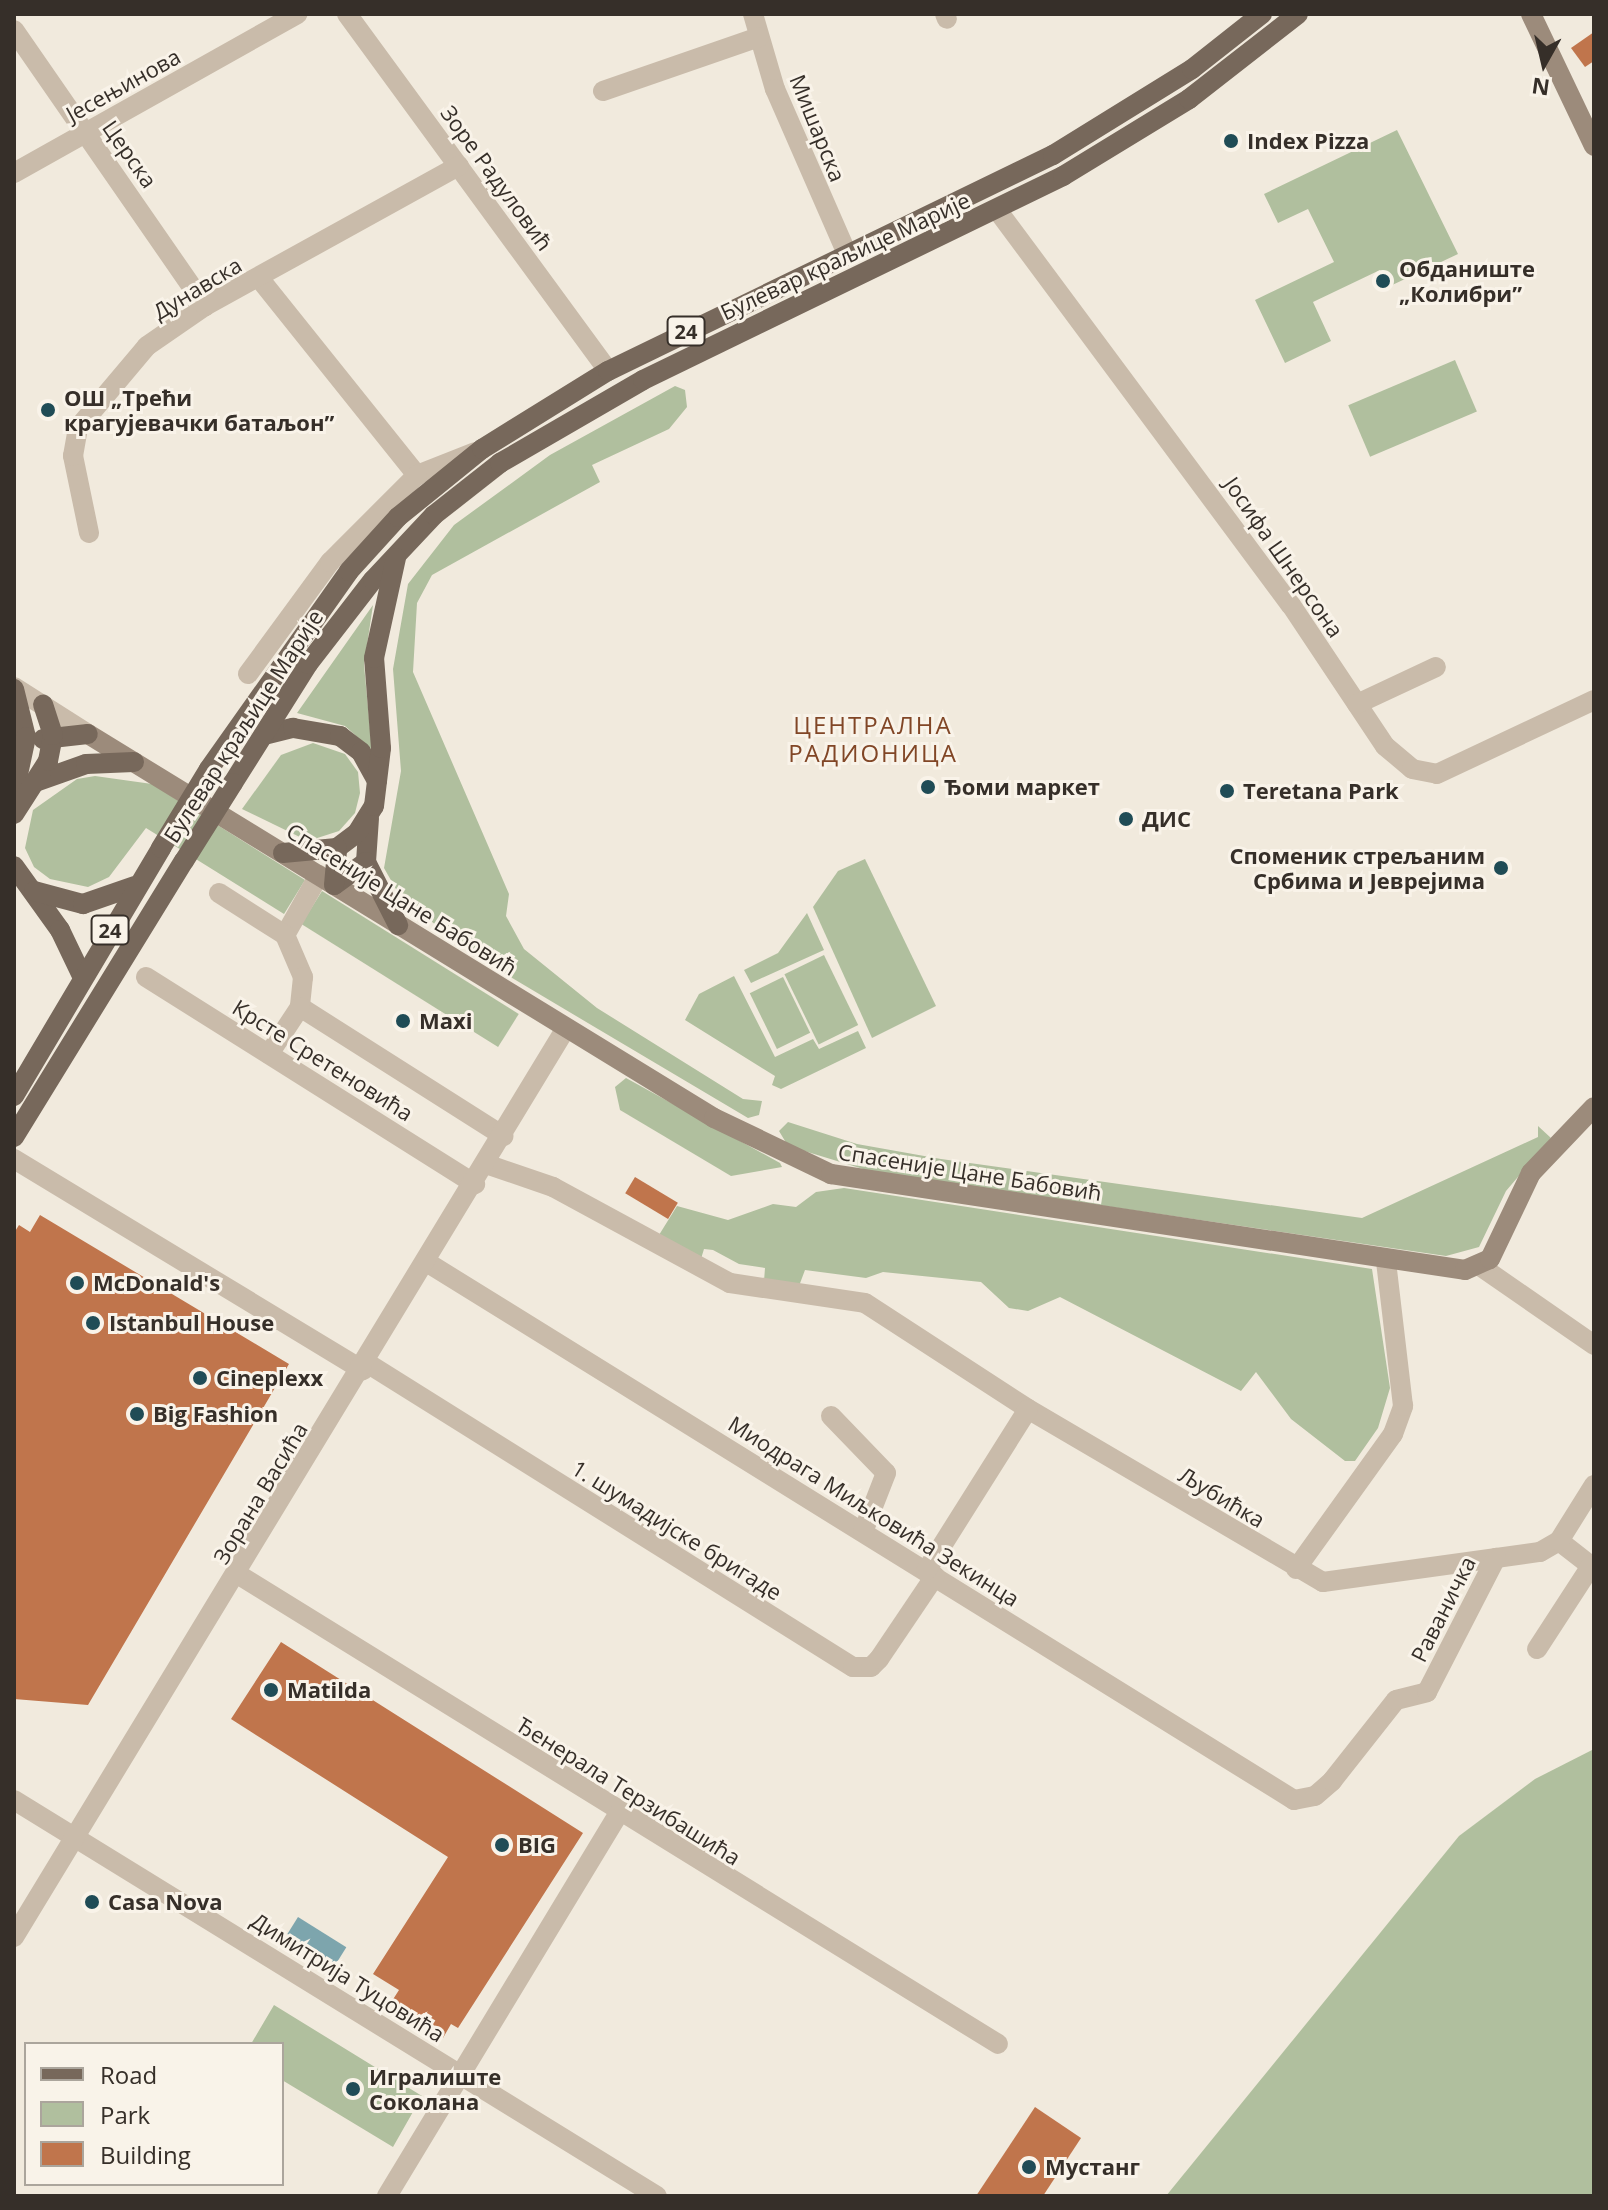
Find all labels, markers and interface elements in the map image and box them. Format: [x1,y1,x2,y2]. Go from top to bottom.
north arrow [1504,24,1584,104]
street label: Јесењинова [61,43,185,127]
street label: Мишарска [785,71,851,185]
text: N [1530,72,1552,104]
street label: Зоре Радуловић [436,100,558,256]
street label: Церска [97,115,163,193]
place label: Index Pizza [1247,128,1369,154]
marker: Index Pizza [1222,132,1240,150]
street label: Булевар краљице Марије [716,187,974,325]
street label: Дунавска [148,251,246,325]
place label: Обданиште „Колибри” [1399,255,1535,306]
marker: Обданиште „Колибри” [1374,272,1392,290]
road number: 24 [666,315,706,347]
place label: ОШ „Трећи крагујевачки батаљон” [64,384,334,436]
marker: ОШ „Трећи крагујевачки батаљон” [39,401,57,419]
street label: Јосифа Шнерсона [1219,472,1349,642]
street label: Булевар краљице Марије [158,605,328,847]
district label: ЦЕНТРАЛНА РАДИОНИЦА [788,711,958,767]
place label: Ђоми маркет [944,774,1100,800]
marker: Ђоми маркет [919,778,937,796]
place label: Teretana Park [1243,778,1399,804]
marker: Teretana Park [1218,782,1236,800]
place label: ДИС [1142,806,1191,832]
marker: ДИС [1117,810,1135,828]
street label: Спасеније Цане Бабовић [282,817,522,981]
place label: Споменик стрељаним Србима и Јеврејима [1229,842,1485,894]
marker: Споменик стрељаним Србима и Јеврејима [1492,859,1510,877]
road number: 24 [90,914,130,946]
street label: Крсте Сретеновића [228,994,418,1126]
place label: Maxi [419,1008,472,1034]
marker: Maxi [394,1012,412,1030]
street label: Спасеније Цане Бабовић [836,1138,1104,1206]
place label: McDonald's [93,1270,220,1296]
marker: McDonald's [68,1274,86,1292]
place label: Istanbul House [109,1310,274,1336]
marker: Istanbul House [84,1314,102,1332]
place label: Cineplexx [216,1365,323,1391]
marker: Cineplexx [191,1369,209,1387]
place label: Big Fashion [153,1401,278,1427]
marker: Big Fashion [128,1405,146,1423]
street label: Миодрага Миљковића Зекинца [724,1410,1024,1612]
street label: Зорана Васића [207,1418,313,1568]
street label: 1. шумадијске бригаде [567,1455,787,1605]
street label: Љубићка [1174,1461,1270,1533]
street label: Раваничка [1405,1552,1481,1666]
place label: Matilda [287,1677,371,1703]
marker: Matilda [262,1681,280,1699]
street label: Ђенерала Терзибашића [513,1711,745,1871]
place label: BIG [518,1832,556,1858]
marker: BIG [493,1836,511,1854]
place label: Casa Nova [108,1889,223,1915]
marker: Casa Nova [83,1893,101,1911]
street label: Димитрија Туцовића [246,1907,450,2047]
legend [24,2042,284,2186]
text: Road [100,2058,157,2091]
place label: Игралиште Соколана [369,2063,501,2114]
marker: Игралиште Соколана [344,2080,362,2098]
text: Park [100,2098,150,2131]
text: Building [100,2138,191,2171]
place label: Мустанг [1045,2154,1140,2180]
marker: Мустанг [1020,2158,1038,2176]

